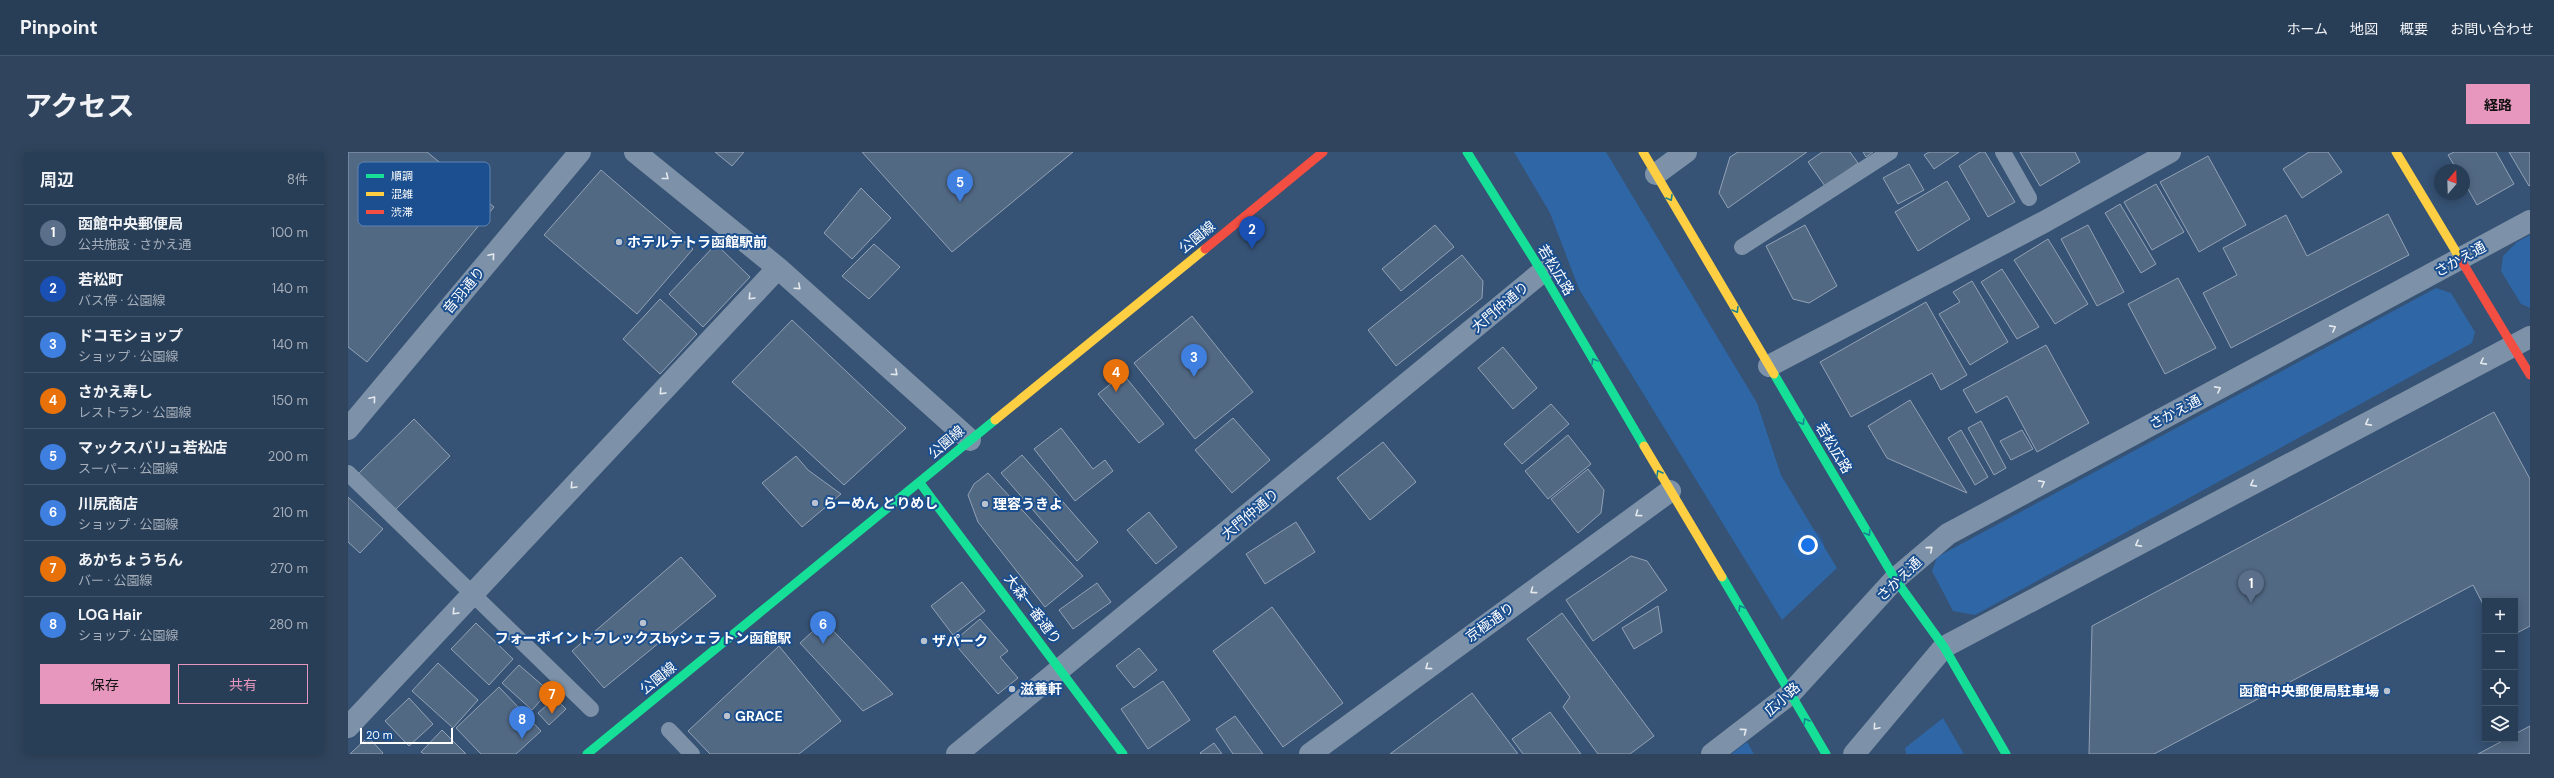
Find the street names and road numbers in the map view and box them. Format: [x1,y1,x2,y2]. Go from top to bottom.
street label: 公園線 [1175,217,1219,257]
street label: さかえ通 [2431,238,2489,280]
street label: 若松広路 [1534,241,1578,299]
street label: 音羽通り [439,263,489,317]
street label: 大門仲通り [1467,278,1533,336]
street label: さかえ通 [2146,391,2204,433]
street label: 若松広路 [1812,419,1856,477]
street label: 公園線 [924,422,968,462]
street label: 大門仲通り [1217,485,1283,543]
street label: さかえ通 [1873,553,1925,605]
street label: 大森一番通り [1001,570,1065,648]
street label: 京極通り [1462,598,1518,646]
street label: 公園線 [636,658,680,698]
street label: 広小路 [1760,678,1804,720]

